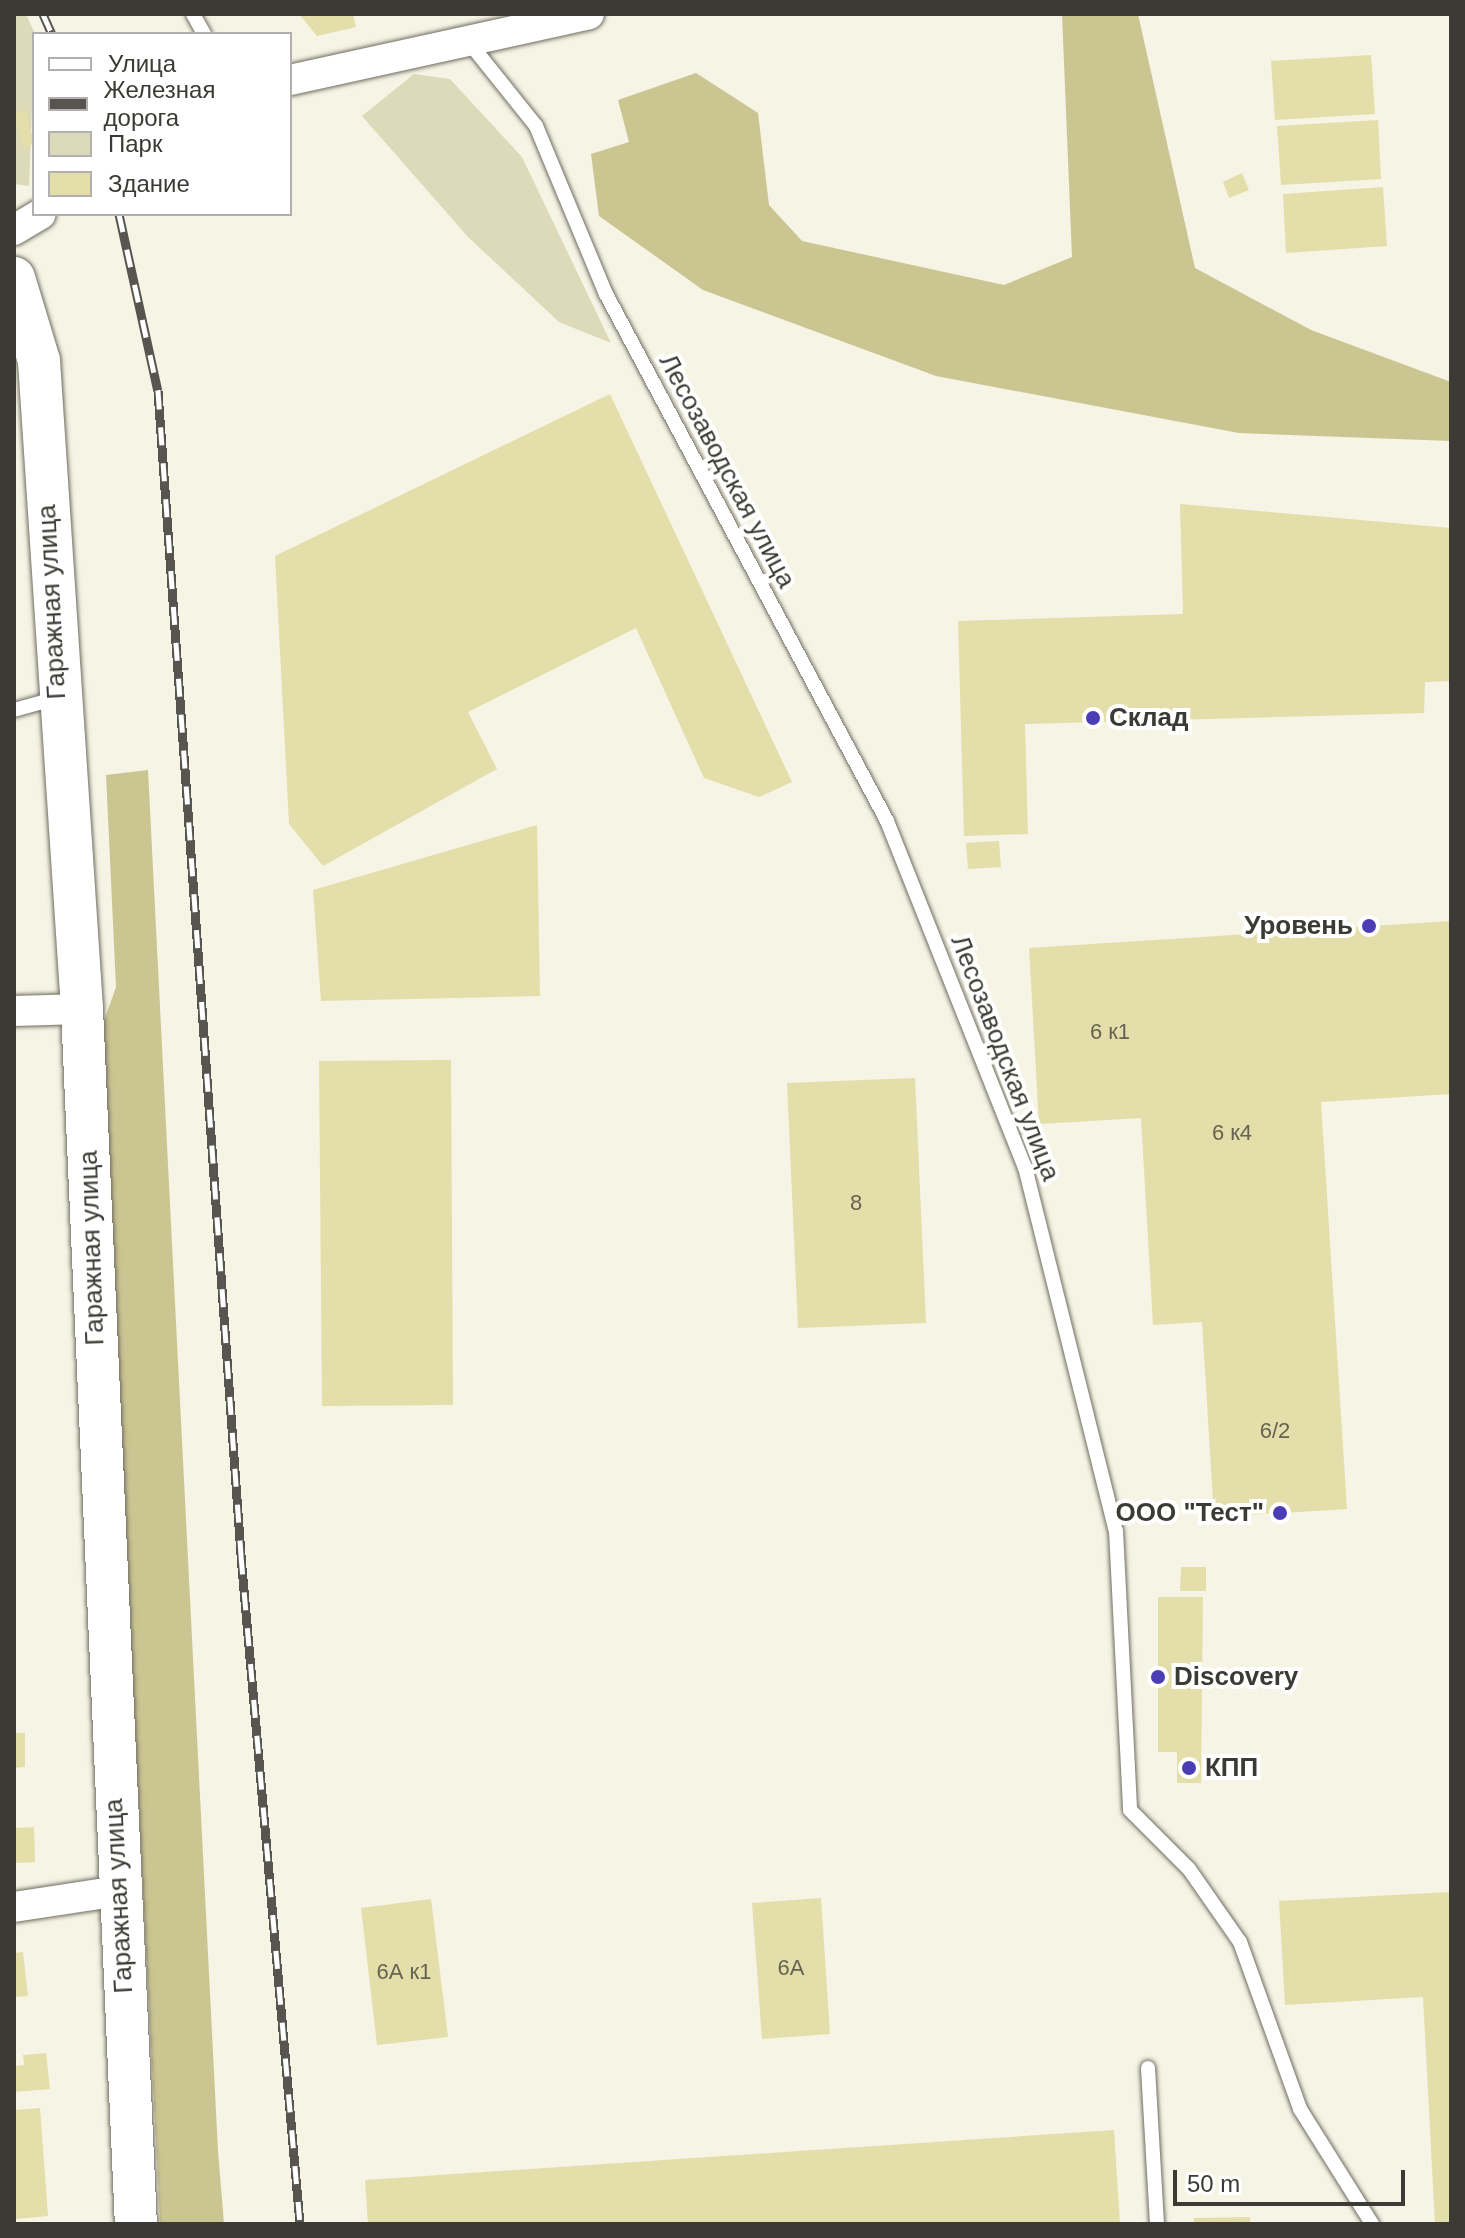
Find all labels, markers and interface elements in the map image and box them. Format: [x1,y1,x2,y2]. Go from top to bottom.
legend [32,32,292,216]
text: Улица [108,50,176,77]
text: Железная дорога [104,76,215,131]
text: Парк [108,130,162,157]
text: Здание [108,170,190,197]
street label: Лесозаводская улица [652,349,802,593]
street label: Гаражная улица [31,504,73,700]
place label: Склад [1109,702,1189,734]
marker: Склад [1084,709,1102,727]
place label: Уровень [1244,910,1353,942]
marker: Уровень [1360,917,1378,935]
street label: Лесозаводская улица [944,931,1066,1185]
house number: 6 к1 [1090,1019,1130,1045]
house number: 6 к4 [1212,1120,1252,1146]
street label: Гаражная улица [73,1150,111,1346]
house number: 8 [850,1190,862,1216]
house number: 6/2 [1260,1418,1290,1444]
place label: ООО "Тест" [1116,1497,1264,1529]
marker: ООО "Тест" [1271,1504,1289,1522]
place label: Discovery [1174,1661,1298,1693]
marker: Discovery [1149,1668,1167,1686]
place label: КПП [1205,1752,1258,1784]
marker: КПП [1180,1759,1198,1777]
street label: Гаражная улица [98,1798,140,1994]
house number: 6А [778,1955,804,1981]
house number: 6А к1 [377,1959,431,1985]
scale bar [1177,2154,1409,2204]
text: 50 m [1187,2170,1240,2197]

